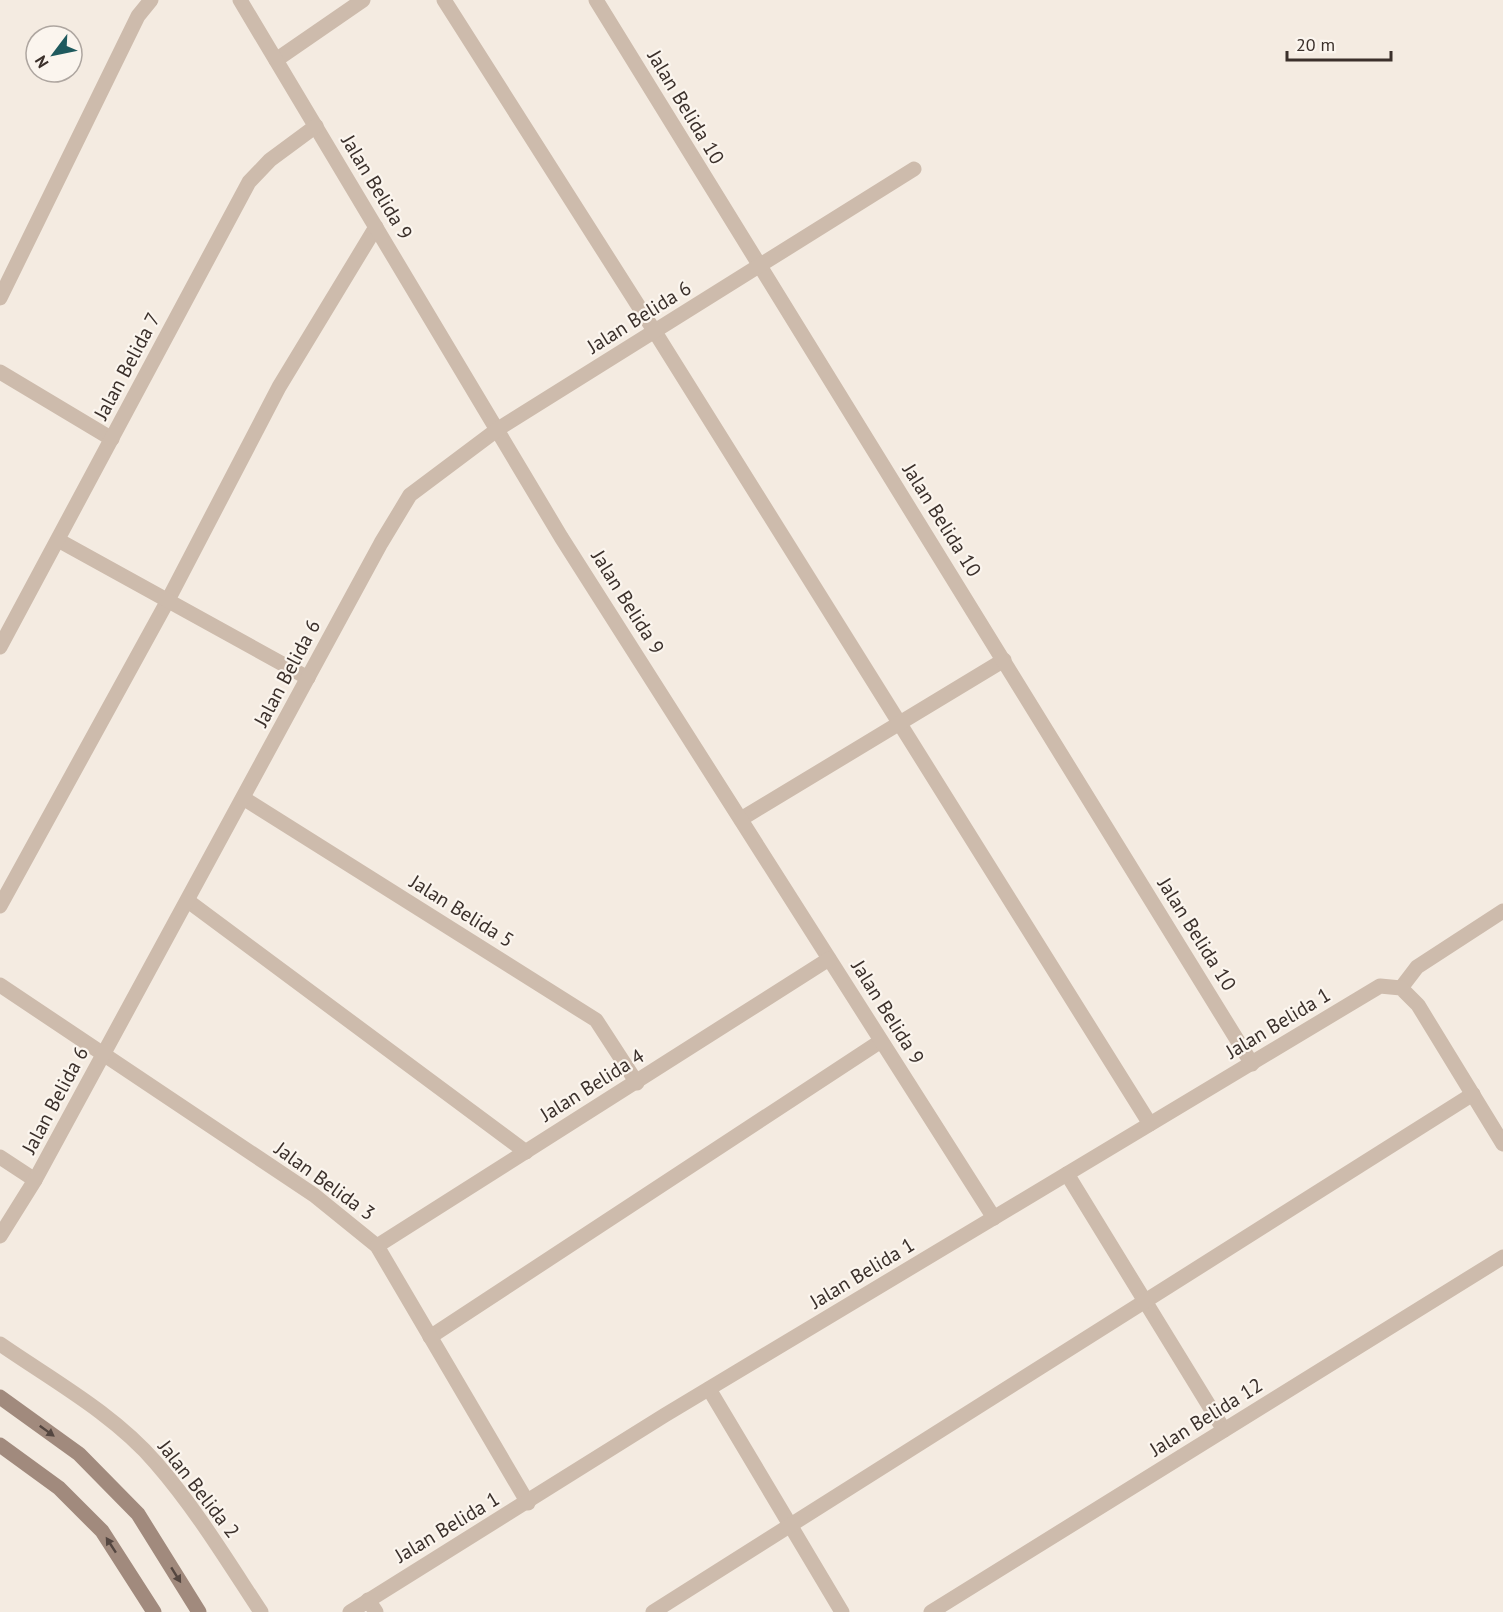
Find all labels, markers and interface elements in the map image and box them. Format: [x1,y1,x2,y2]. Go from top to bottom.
north arrow [24,24,84,84]
scale bar [1287,24,1390,62]
text: 20 m [1296,33,1335,56]
street label: Jalan Belida 10 [641,44,730,169]
text: N [30,52,53,72]
street label: Jalan Belida 9 [335,129,418,244]
street label: Jalan Belida 6 [581,275,696,360]
street label: Jalan Belida 7 [87,308,166,425]
street label: Jalan Belida 10 [896,458,987,582]
street label: Jalan Belida 9 [585,544,670,659]
street label: Jalan Belida 6 [247,615,326,732]
street label: Jalan Belida 5 [404,868,519,953]
street label: Jalan Belida 10 [1151,872,1242,996]
street label: Jalan Belida 9 [845,954,930,1069]
street label: Jalan Belida 1 [1220,982,1335,1065]
street label: Jalan Belida 6 [15,1042,94,1159]
street label: Jalan Belida 4 [534,1043,649,1128]
street label: Jalan Belida 3 [269,1135,380,1226]
street label: Jalan Belida 1 [804,1232,919,1315]
street label: Jalan Belida 12 [1144,1372,1267,1463]
one-way arrow [40,1425,55,1437]
street label: Jalan Belida 2 [152,1434,245,1543]
street label: Jalan Belida 1 [389,1486,504,1569]
one-way arrow [106,1537,117,1553]
one-way arrow [170,1567,181,1583]

